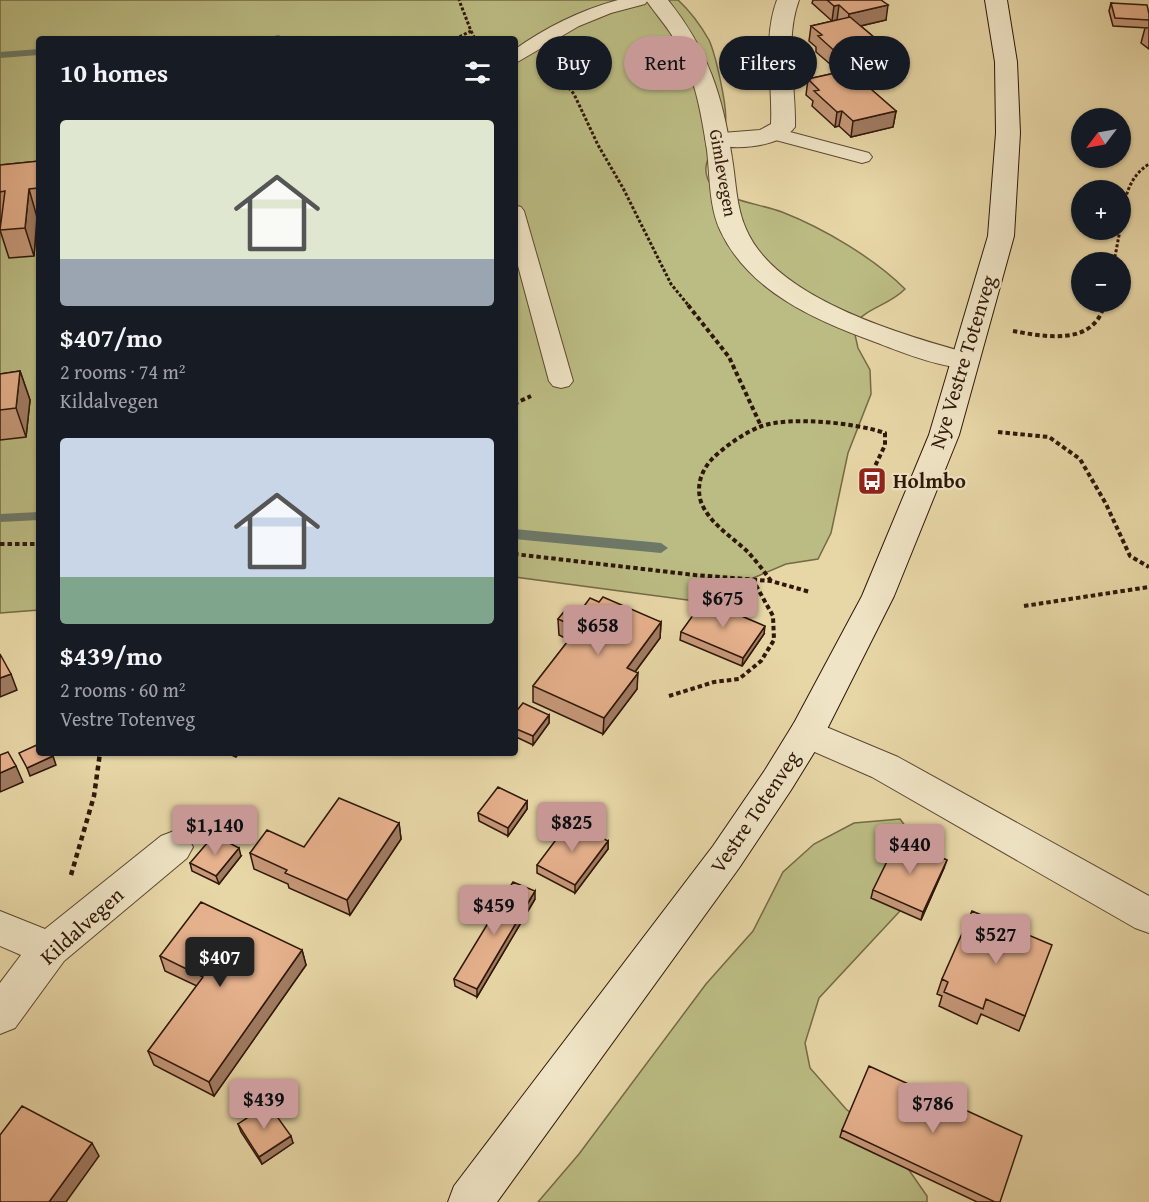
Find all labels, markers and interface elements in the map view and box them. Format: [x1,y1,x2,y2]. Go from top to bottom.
chip: Buy [536,36,612,90]
chip: Rent [624,36,707,90]
chip: Filters [719,36,817,90]
chip: New [829,36,910,90]
text: 10 homes [60,53,168,92]
icon: filters [461,56,494,89]
north arrow [1071,108,1131,168]
map controls [1071,108,1131,312]
street label: Gimlevegen [703,127,744,219]
icon: home [223,159,331,267]
button: + [1071,180,1131,240]
button: − [1071,252,1131,312]
street label: Nye Vestre Totenveg [921,271,1004,453]
text: $407/mo [60,318,162,357]
text: 2 rooms · 74 m² [60,357,186,386]
text: Kildalvegen [60,386,158,415]
bus stop icon: Holmbo [856,465,888,497]
place label: Holmbo [893,465,966,496]
icon: home [223,477,331,585]
pin: $675 [687,578,759,629]
text: $675 [702,583,744,612]
pin: $658 [562,605,634,656]
text: $658 [577,610,619,639]
text: $439/mo [60,636,162,675]
text: 2 rooms · 60 m² [60,675,186,704]
text: Vestre Totenveg [60,704,195,733]
street label: Vestre Totenveg [702,744,807,879]
pin: $825 [536,802,608,853]
pin: $1,140 [166,805,264,856]
text: $825 [551,807,593,836]
text: $1,140 [186,810,244,839]
pin: $440 [874,824,946,875]
text: $440 [889,829,931,858]
street label: Kildalvegen [33,879,131,972]
pin: $459 [458,885,530,936]
text: $459 [473,890,515,919]
pin: $527 [960,914,1032,965]
text: $527 [975,919,1017,948]
pin: $407 [184,937,256,988]
text: $407 [199,942,241,971]
pin: $439 [228,1079,300,1130]
pin: $786 [897,1083,969,1134]
text: $439 [243,1084,285,1113]
text: $786 [912,1088,954,1117]

